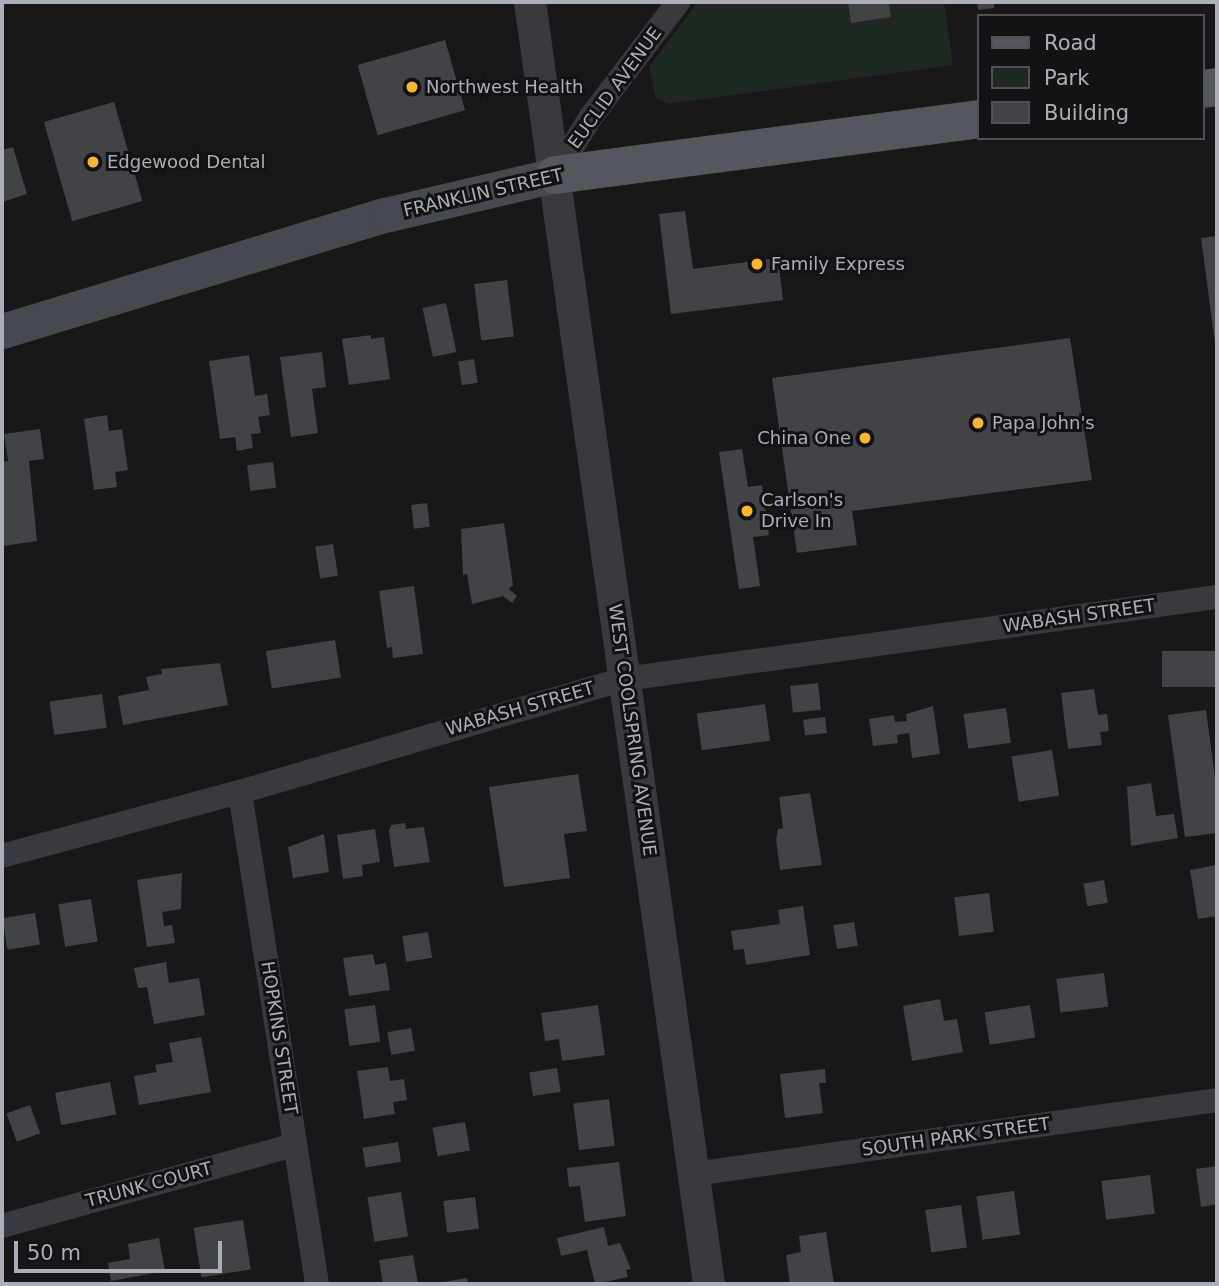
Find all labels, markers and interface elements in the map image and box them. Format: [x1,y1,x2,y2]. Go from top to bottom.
legend [978,14,1205,140]
street label: EUCLID AVENUE [564,23,666,153]
text: Road [1044,31,1097,55]
text: Park [1044,66,1089,90]
place label: Northwest Health [426,76,583,98]
marker: Northwest Health [404,79,420,95]
text: Building [1044,101,1129,125]
place label: Edgewood Dental [107,151,266,173]
marker: Edgewood Dental [85,154,101,170]
street label: FRANKLIN STREET [401,164,565,222]
place label: Family Express [771,253,905,275]
marker: Family Express [749,256,765,272]
place label: Papa John's [992,412,1095,434]
marker: Papa John's [970,415,986,431]
place label: China One [757,427,851,449]
marker: China One [857,430,873,446]
place label: Carlson's Drive In [761,490,843,532]
marker: Carlson's Drive In [739,503,755,519]
street label: WABASH STREET [1002,595,1156,637]
street label: WEST COOLSPRING AVENUE [604,603,660,857]
street label: WABASH STREET [443,678,597,740]
street label: HOPKINS STREET [256,960,302,1116]
street label: SOUTH PARK STREET [861,1113,1051,1161]
street label: TRUNK COURT [84,1158,214,1212]
scale bar [18,1226,226,1270]
text: 50 m [27,1241,81,1265]

